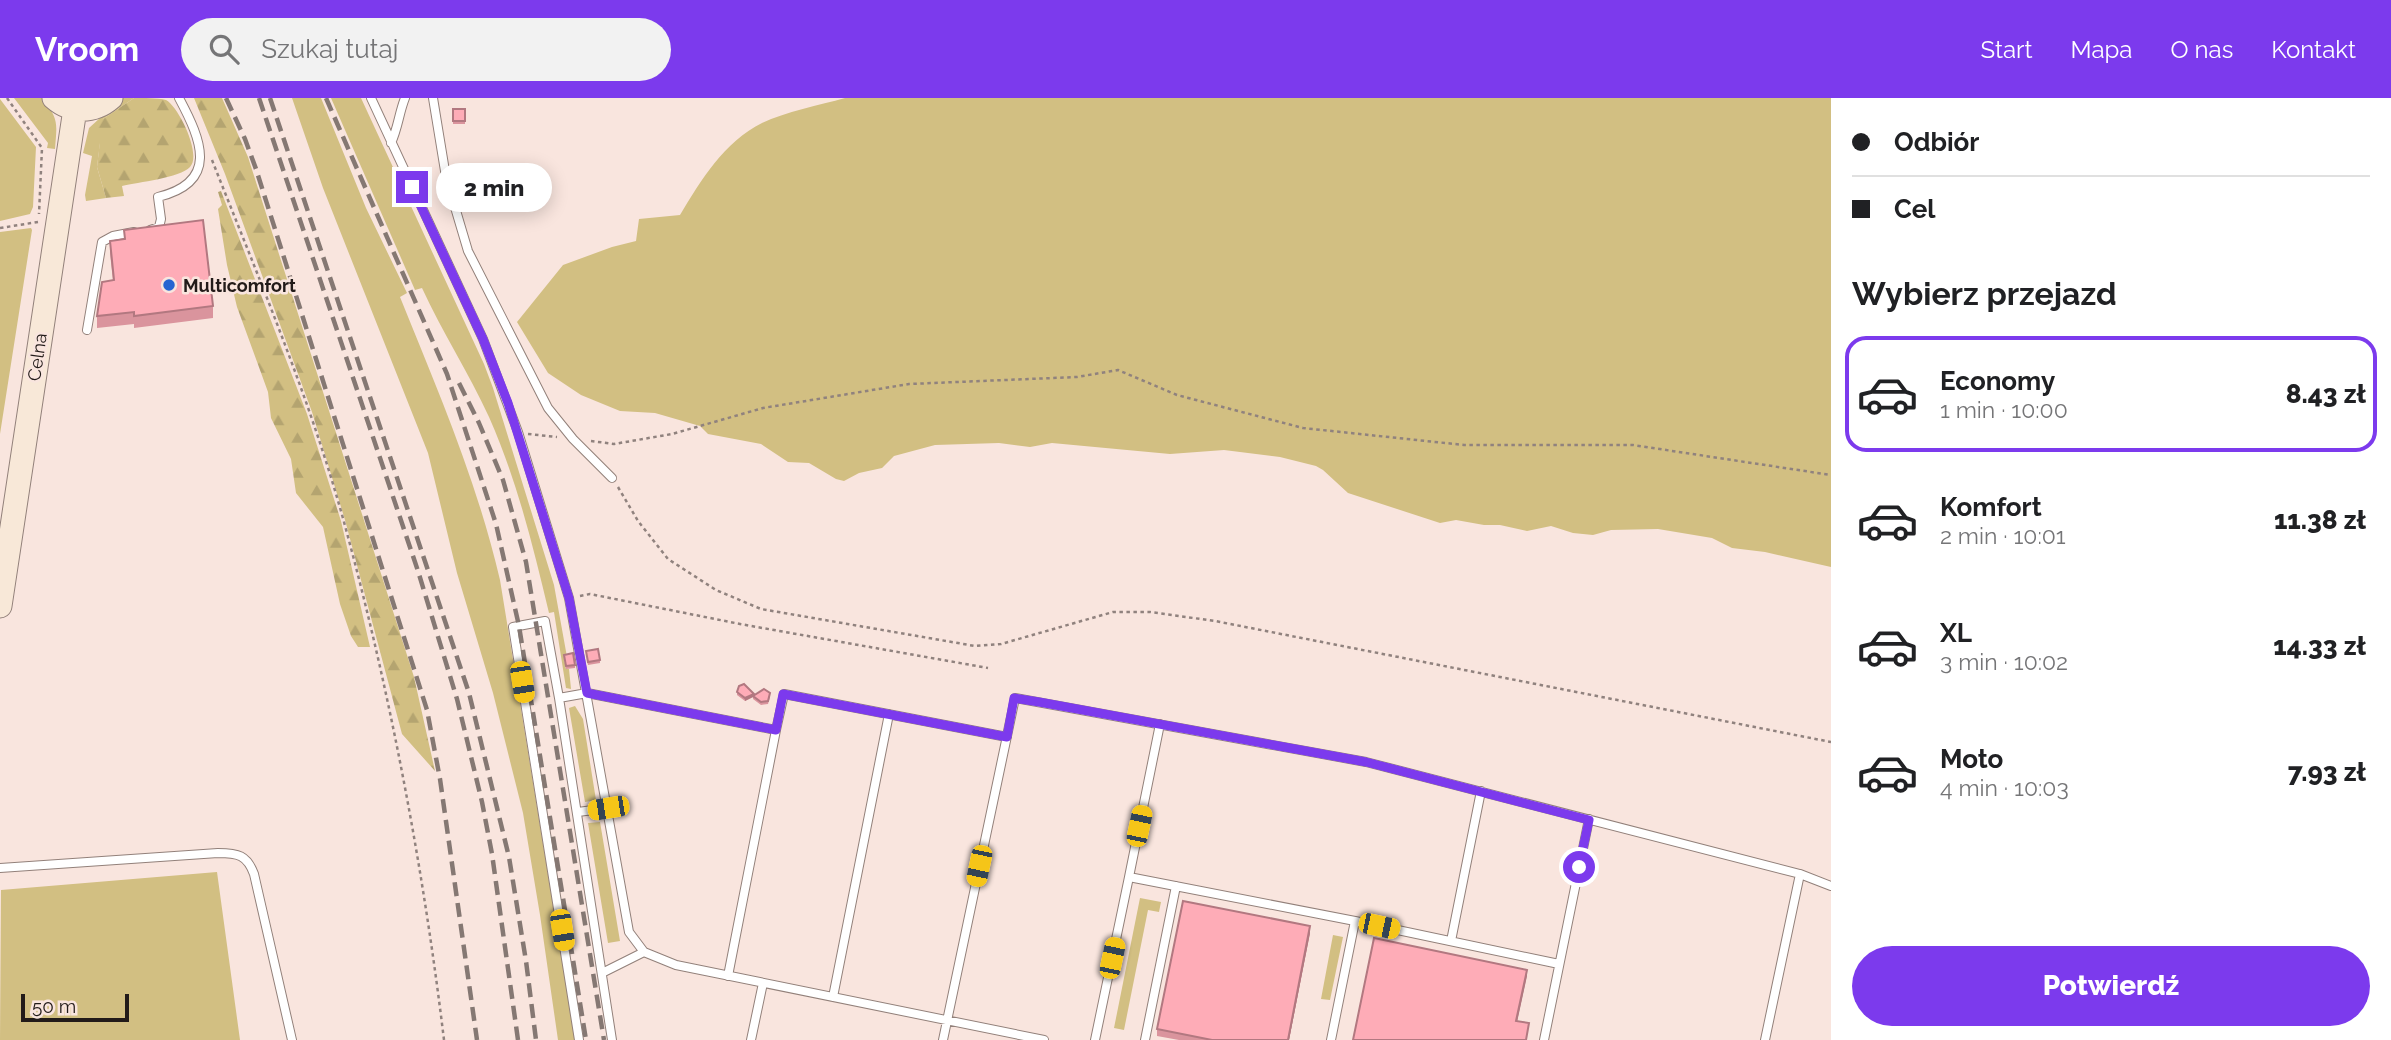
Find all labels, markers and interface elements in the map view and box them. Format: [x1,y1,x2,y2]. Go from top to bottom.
search box [181,18,671,81]
text: Vroom [35,30,139,69]
icon: search [205,30,243,68]
text: Szukaj tutaj [261,34,398,64]
text: Start [1981,35,2033,64]
text: Mapa [2071,35,2132,64]
text: O nas [2170,35,2233,64]
text: Kontakt [2271,35,2356,64]
text: Odbiór [1894,127,1979,157]
callout: 2 min [436,162,552,212]
route end [396,171,428,203]
text: 2 min [464,174,524,201]
text: Cel [1894,194,1936,224]
place label: Multicomfort [183,275,296,296]
text: Wybierz przejazd [1852,275,2117,312]
marker: Multicomfort [161,277,177,293]
street label: Celna [23,332,51,382]
icon: car [1856,363,1919,426]
text: Economy [1940,366,2055,396]
text: 8.43 zł [2286,379,2366,409]
text: 1 min · 10:00 [1940,396,2068,423]
icon: car [1856,489,1919,552]
text: Komfort [1940,492,2042,522]
text: 11.38 zł [2274,505,2366,535]
text: 2 min · 10:01 [1940,522,2066,549]
icon: car [1856,615,1919,678]
text: XL [1940,618,1972,648]
text: 14.33 zł [2273,631,2366,661]
text: 3 min · 10:02 [1940,648,2068,675]
car [509,660,536,704]
icon: car [1856,741,1919,804]
text: Moto [1940,744,2003,774]
text: 7.93 zł [2288,757,2366,787]
text: 4 min · 10:03 [1940,774,2069,801]
car [586,794,631,822]
car [1125,803,1154,849]
car [965,843,994,889]
route start [1563,851,1595,883]
car [549,908,576,952]
car [1357,911,1402,941]
car [1098,935,1127,981]
button: Potwierdź [1852,946,2370,1026]
scale bar [21,991,130,1023]
text: 50 m [32,995,76,1017]

